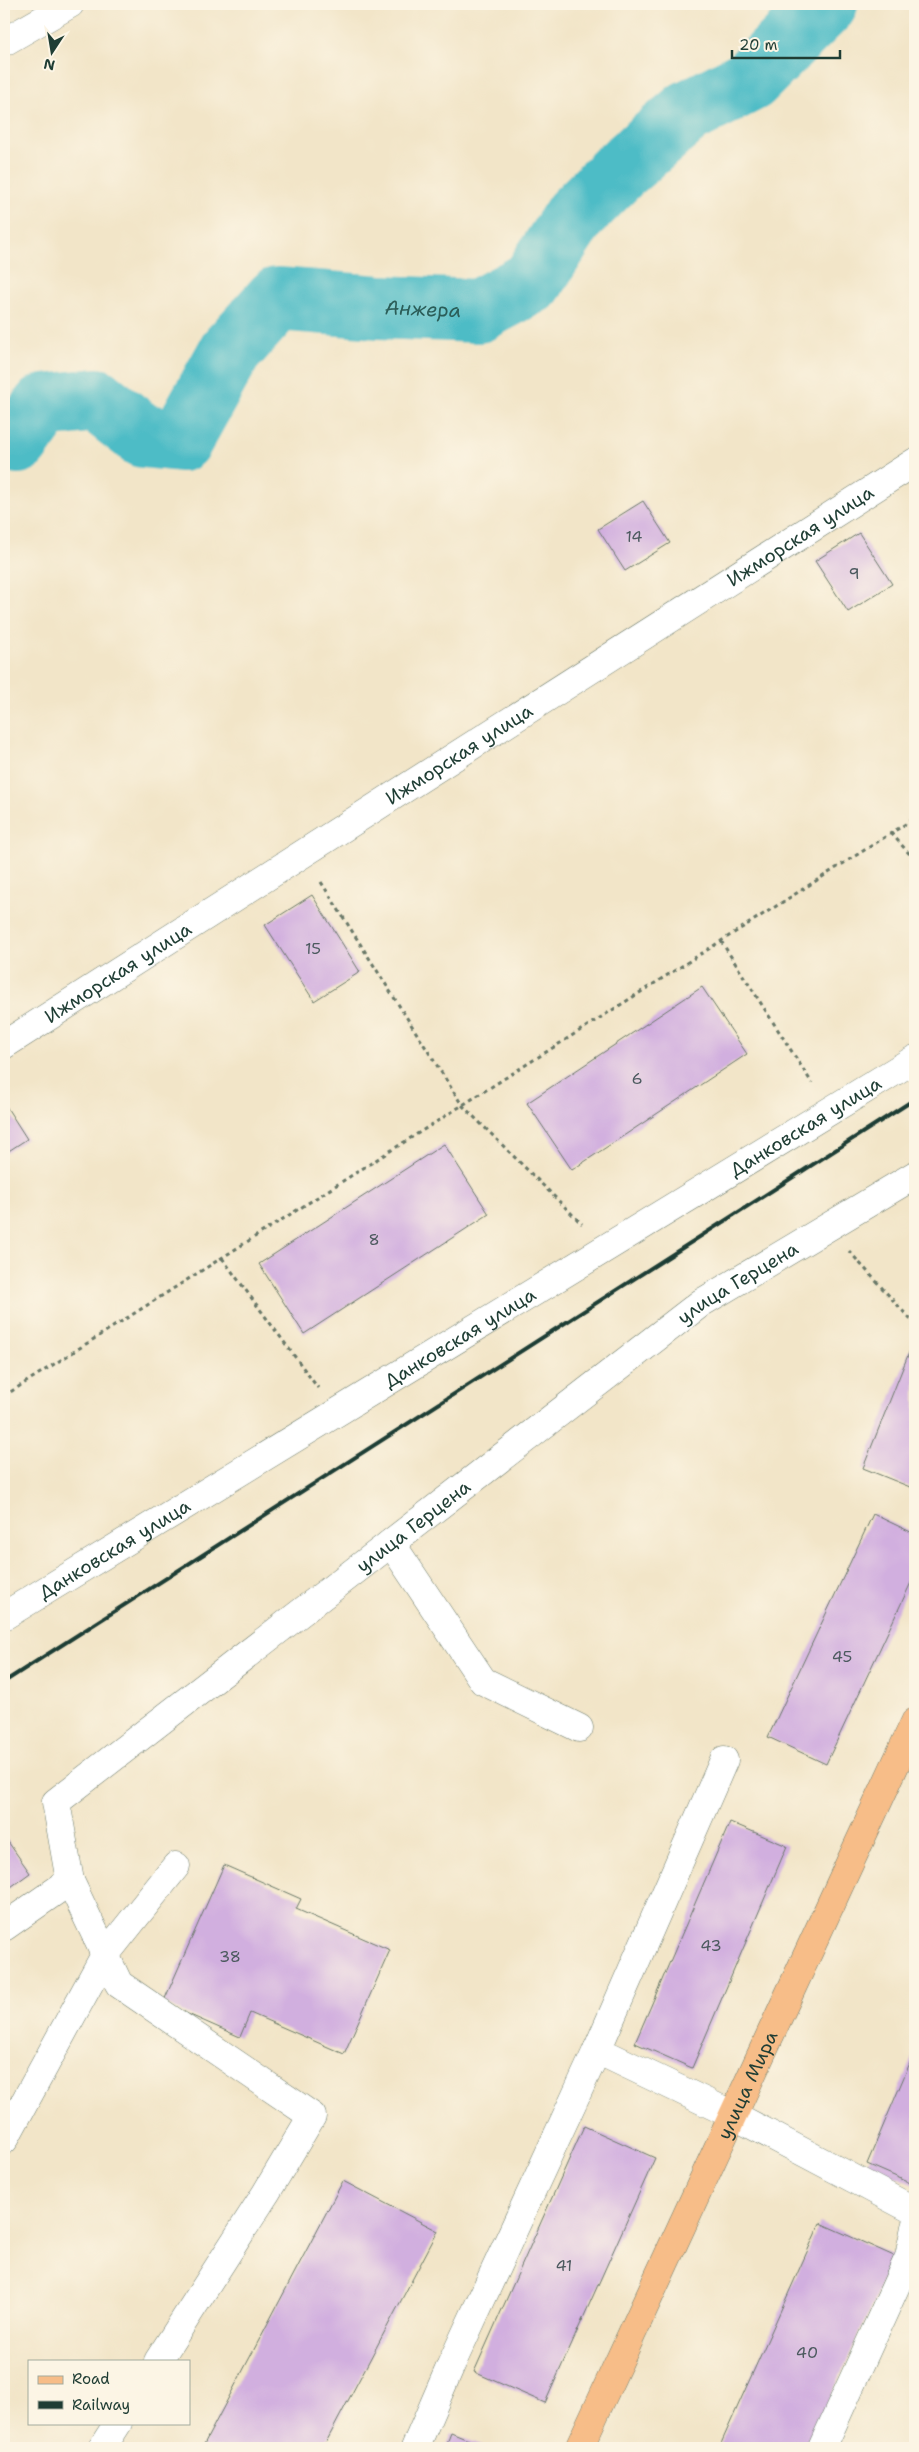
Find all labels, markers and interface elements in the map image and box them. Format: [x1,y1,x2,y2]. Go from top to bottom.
north arrow [28,28,78,78]
scale bar [732,28,839,60]
text: 20 m [739,35,778,55]
text: N [42,55,57,75]
water label: Анжера [384,294,462,323]
street label: Ижморская улица [722,479,878,592]
house number: 14 [625,526,643,547]
house number: 9 [848,563,860,584]
street label: Ижморская улица [381,698,537,810]
street label: Ижморская улица [39,916,196,1029]
house number: 15 [305,938,321,959]
house number: 6 [631,1068,643,1089]
street label: Данковская улица [725,1070,886,1182]
house number: 8 [368,1229,380,1250]
street label: улица Герцена [672,1235,803,1330]
street label: Данковская улица [379,1281,540,1393]
street label: улица Герцена [351,1474,475,1578]
street label: Данковская улица [33,1493,195,1605]
house number: 45 [832,1646,852,1667]
house number: 43 [700,1935,722,1956]
house number: 38 [219,1946,241,1967]
street label: улица Мира [711,2026,783,2143]
house number: 41 [555,2255,573,2276]
house number: 40 [796,2342,818,2363]
legend [28,2360,190,2424]
text: Road [72,2369,110,2389]
text: Railway [72,2395,130,2415]

